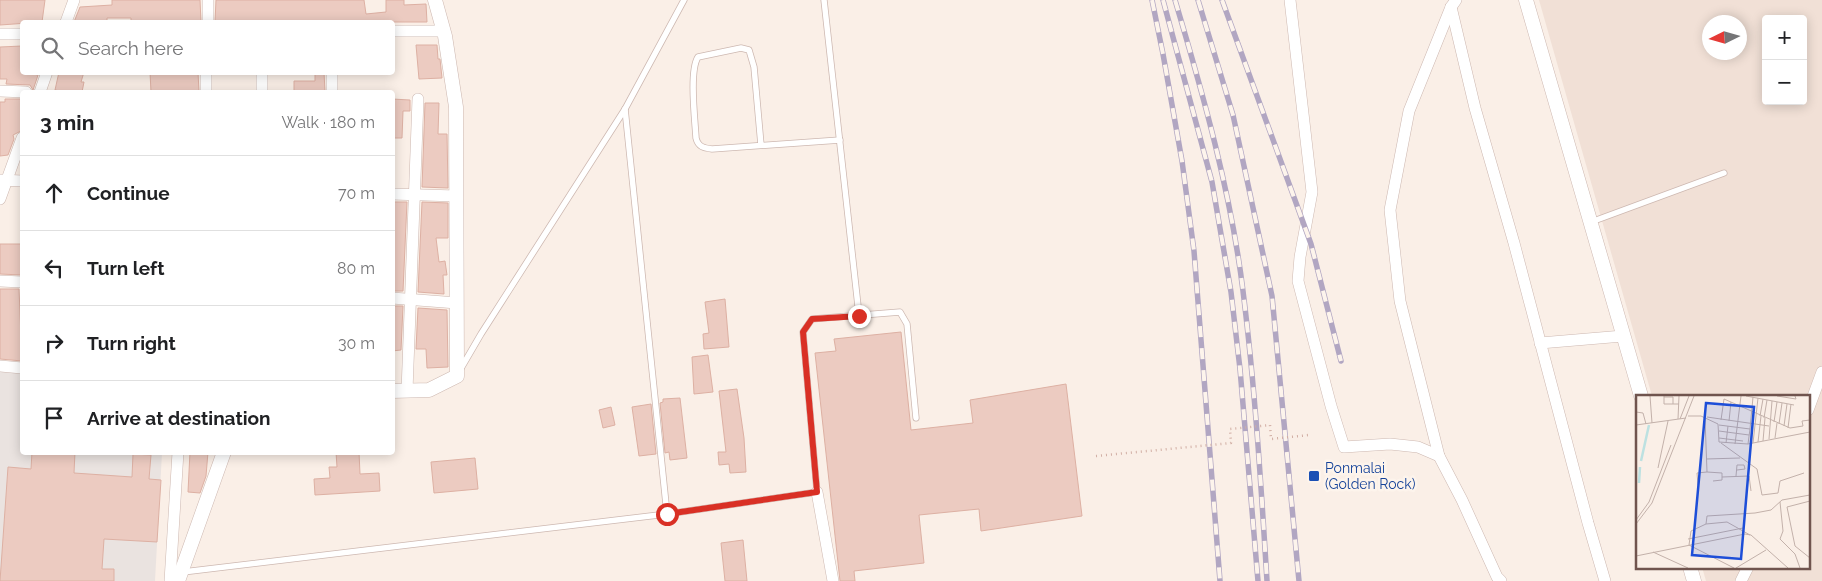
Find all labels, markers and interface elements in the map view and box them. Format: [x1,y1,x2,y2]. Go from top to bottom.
north arrow [1702,15,1747,60]
map controls [1762,15,1807,105]
button: + [1762,15,1807,60]
search box [20,20,395,75]
icon: search [38,34,66,62]
text: Search here [78,37,184,59]
button: − [1762,60,1807,105]
text: 3 min [40,110,94,135]
text: Walk · 180 m [281,113,375,132]
icon: ahead [40,179,68,207]
text: Continue [87,182,170,204]
text: 70 m [338,184,375,203]
icon: left [40,254,68,282]
text: Turn left [87,257,164,279]
text: 80 m [337,259,375,278]
route end [848,305,871,328]
icon: right [40,329,68,357]
text: Turn right [87,332,176,354]
text: 30 m [338,334,375,353]
inset map [1636,395,1810,568]
icon: arrive [40,404,68,432]
text: Arrive at destination [87,407,271,429]
place label: Ponmalai (Golden Rock) [1325,460,1416,492]
marker: Ponmalai (Golden Rock) [1307,469,1321,483]
route start [656,503,679,526]

